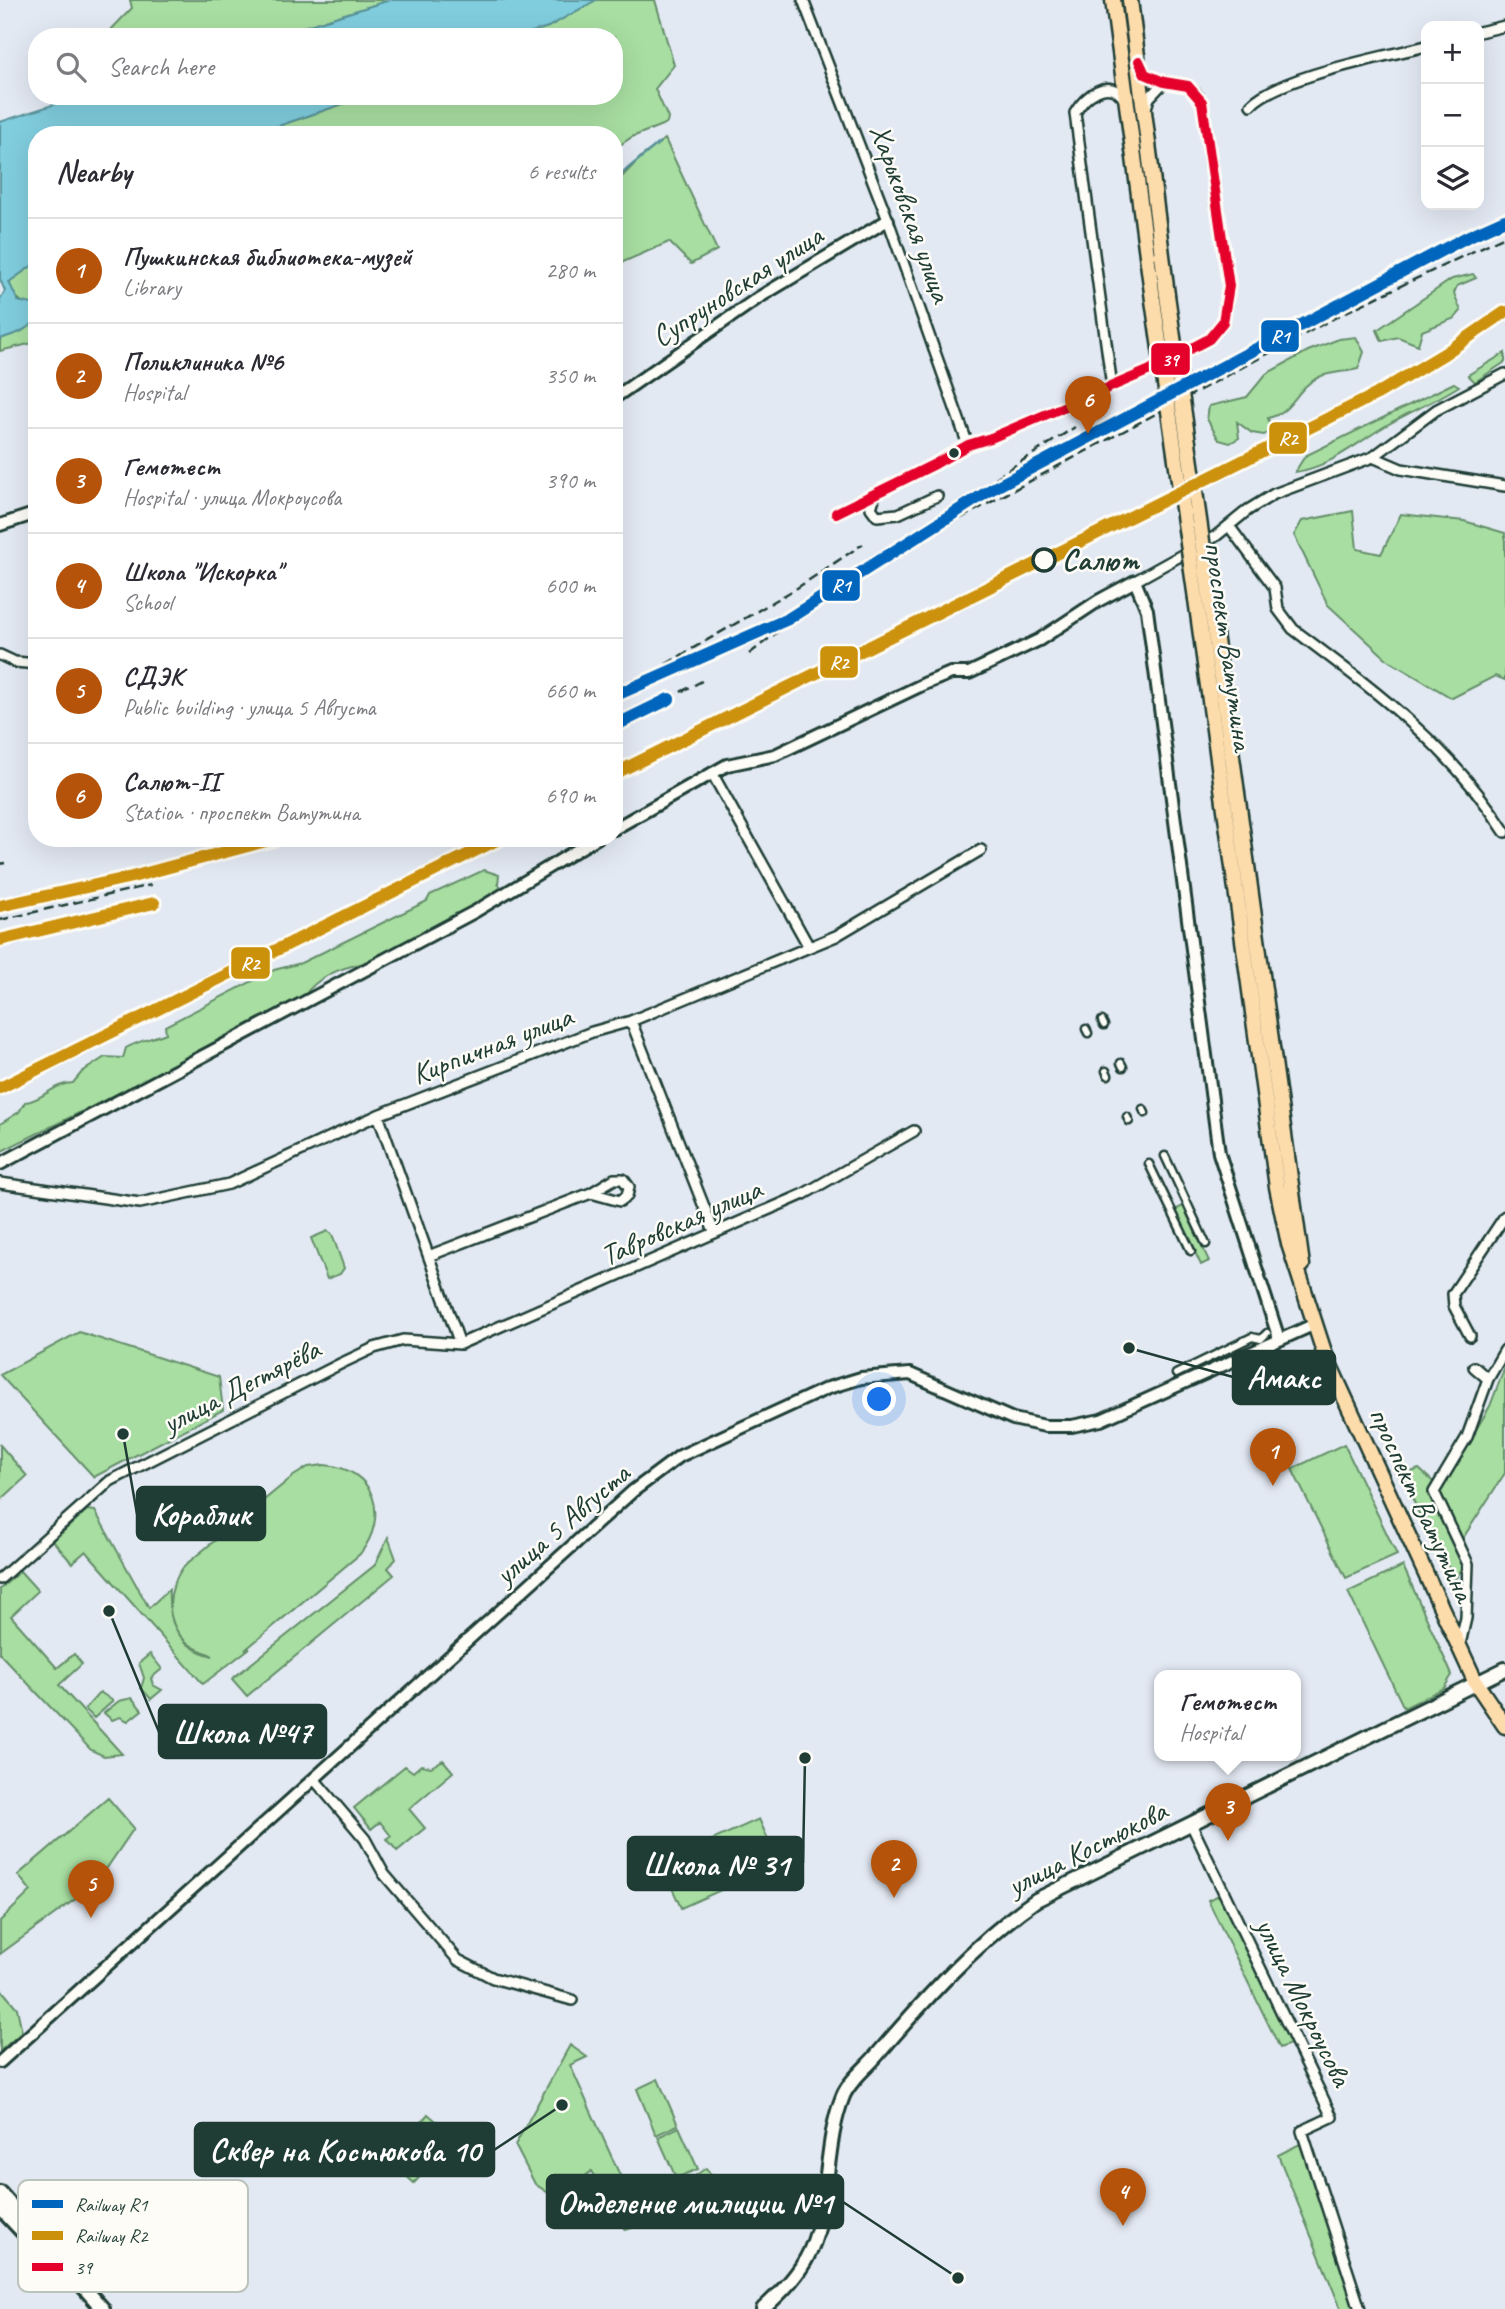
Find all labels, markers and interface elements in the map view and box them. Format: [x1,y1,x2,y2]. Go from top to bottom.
map controls [1421,21,1484,210]
button: + [1421,21,1484,84]
search box [28,28,623,105]
icon: search [52,48,90,86]
text: Search here [108,50,214,83]
button: − [1421,84,1484,147]
street label: Харьковская улица [861,119,961,309]
button: layers [1421,147,1484,210]
text: Nearby [56,153,132,191]
text: 6 results [528,157,595,186]
street label: Супруновская улица [644,216,831,355]
text: Пушкинская библиотека-музей [123,240,412,273]
text: 1 [74,256,84,285]
text: 280 m [546,256,595,285]
text: Library [123,273,181,302]
line badge: R1 [1260,319,1300,353]
text: R1 [1271,325,1292,349]
line badge: 39 [1150,342,1191,376]
text: Поликлиника №6 [123,345,283,378]
text: 39 [1162,348,1181,372]
text: 2 [74,361,84,390]
text: 350 m [546,361,595,390]
pin: 6 [1065,376,1111,434]
text: Hospital [123,378,186,407]
line badge: R2 [1268,421,1308,455]
text: R2 [1279,427,1300,451]
unlabelled marker [947,446,961,460]
text: Гемотест [123,450,219,483]
text: 3 [74,466,84,495]
text: 390 m [546,466,595,495]
text: Hospital · улица Мокроусова [123,483,341,512]
street label: проспект Ватутина [1196,539,1263,756]
place label: Салют [1062,541,1140,579]
marker: Салют [1032,548,1056,572]
text: Школа "Искорка" [123,555,282,588]
line badge: R1 [821,569,861,602]
text: 4 [74,571,84,600]
text: 600 m [546,571,595,600]
text: R1 [832,574,853,598]
text: School [123,588,172,617]
line badge: R2 [819,645,859,679]
text: R2 [830,651,851,675]
text: СДЭК [123,660,183,693]
text: 5 [74,676,84,705]
text: 660 m [546,676,595,705]
text: Public building · улица 5 Августа [123,693,376,722]
text: Салют-II [123,765,220,798]
text: 6 [74,781,84,810]
text: 690 m [546,781,595,810]
text: Station · проспект Ватутина [123,798,360,827]
line badge: R2 [230,946,271,980]
text: R2 [241,952,262,976]
street label: Кирпичная улица [406,996,579,1093]
street label: Тавровская улица [595,1169,769,1274]
street label: улица Дегтярёва [154,1329,328,1443]
callout: Амакс [1233,1351,1335,1404]
text: Амакс [1247,1357,1322,1398]
your location [862,1382,896,1416]
street label: проспект Ватутина [1360,1400,1485,1610]
pin: 1 [1250,1428,1296,1486]
street label: улица 5 Августа [485,1454,639,1594]
callout: Кораблик [137,1487,265,1540]
text: Кораблик [151,1494,254,1535]
popup [1154,1670,1301,1761]
text: Гемотест [1180,1685,1275,1718]
callout: Школа №47 [159,1705,326,1758]
text: Школа №47 [172,1712,315,1753]
text: Hospital [1180,1718,1242,1747]
pin: 3 [1205,1783,1251,1841]
street label: улица Костюкова [999,1791,1175,1905]
callout: Школа № 31 [628,1837,803,1890]
pin: 2 [871,1840,917,1898]
text: Школа № 31 [642,1844,793,1885]
pin: 5 [68,1860,114,1918]
street label: улица Мокроусова [1246,1910,1362,2094]
callout: Сквер на Костюкова 10 [195,2123,494,2176]
text: Сквер на Костюкова 10 [209,2130,484,2171]
pin: 4 [1100,2168,1146,2226]
callout: Отделение милиции №1 [547,2175,843,2228]
legend [18,2180,248,2292]
text: Отделение милиции №1 [557,2182,836,2223]
text: Railway R1 [75,2193,149,2217]
text: Railway R2 [75,2224,149,2248]
text: 39 [75,2256,94,2280]

